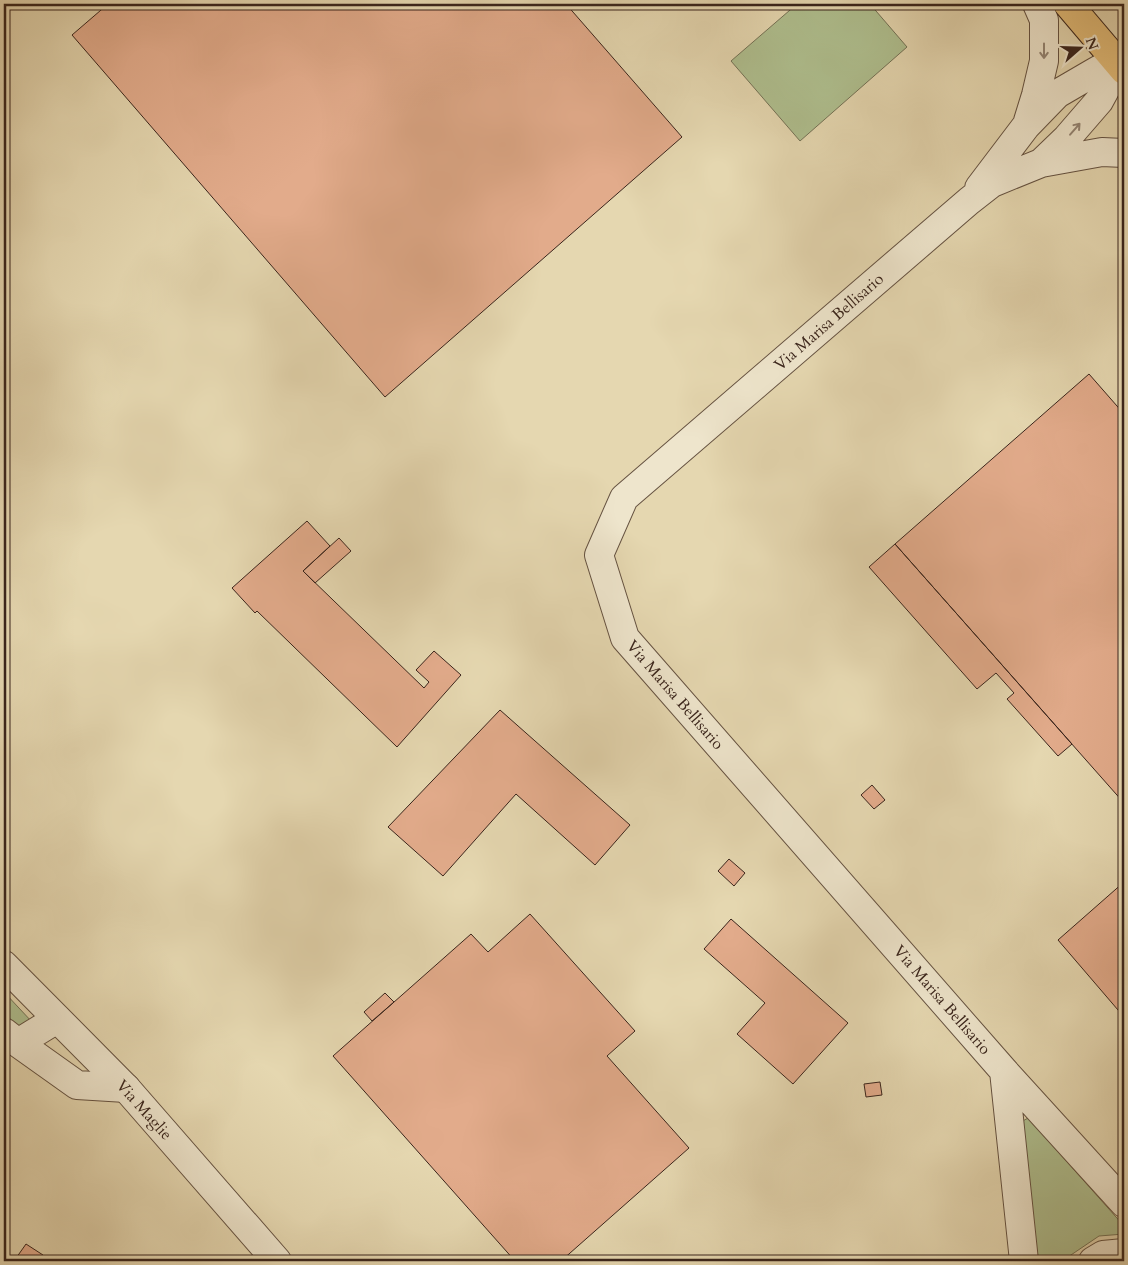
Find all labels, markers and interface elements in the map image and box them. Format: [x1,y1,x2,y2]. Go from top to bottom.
north arrow [1056,22,1106,72]
text: N [1081,35,1103,53]
one-way arrow [1039,43,1049,59]
one-way arrow [1070,123,1081,136]
street label: Via Marisa Bellisario [770,268,889,376]
street label: Via Marisa Bellisario [621,636,729,755]
street label: Via Marisa Bellisario [888,941,996,1060]
street label: Via Maglie [111,1075,177,1145]

